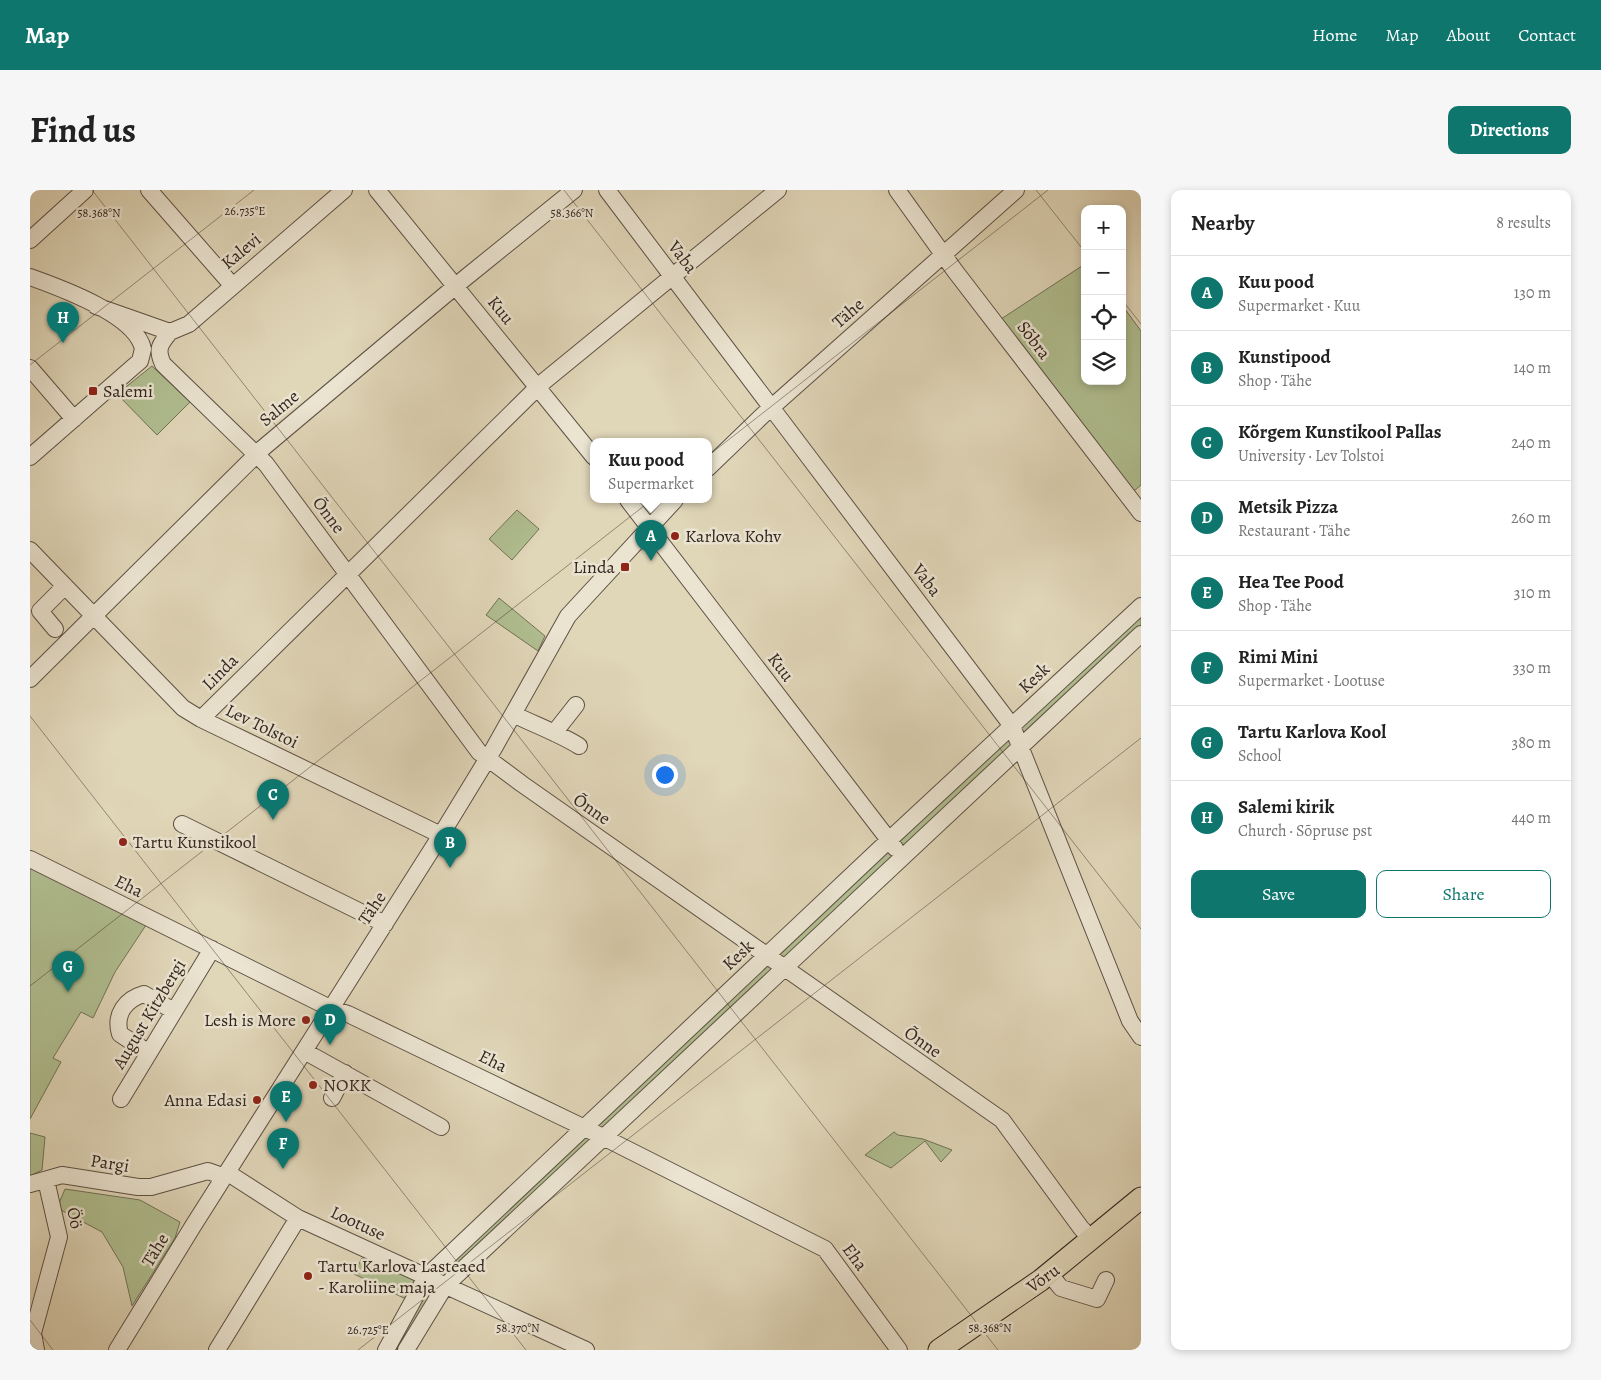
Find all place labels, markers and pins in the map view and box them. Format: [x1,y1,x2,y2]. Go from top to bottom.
pin: H [47,302,79,343]
place label: Salemi [103,379,153,403]
marker: Salemi [87,385,99,397]
pin: A [635,520,667,561]
place label: Karlova Kohv [685,524,782,548]
marker: Karlova Kohv [669,530,681,542]
place label: Linda [573,555,616,579]
marker: Linda [619,561,631,573]
pin: C [257,779,289,820]
pin: B [434,827,466,868]
place label: Tartu Kunstikool [133,830,257,854]
marker: Tartu Kunstikool [117,836,129,848]
pin: G [52,951,84,992]
pin: D [314,1004,346,1045]
place label: Lesh is More [204,1008,296,1032]
marker: Lesh is More [300,1014,312,1026]
place label: NOKK [323,1073,372,1097]
marker: NOKK [307,1079,319,1091]
pin: E [270,1081,302,1122]
place label: Anna Edasi [164,1088,247,1112]
marker: Anna Edasi [251,1094,263,1106]
pin: F [267,1128,299,1169]
place label: Tartu Karlova Lasteaed - Karoliine maja [318,1254,486,1299]
marker: Tartu Karlova Lasteaed - Karoliine maja [302,1270,314,1282]

